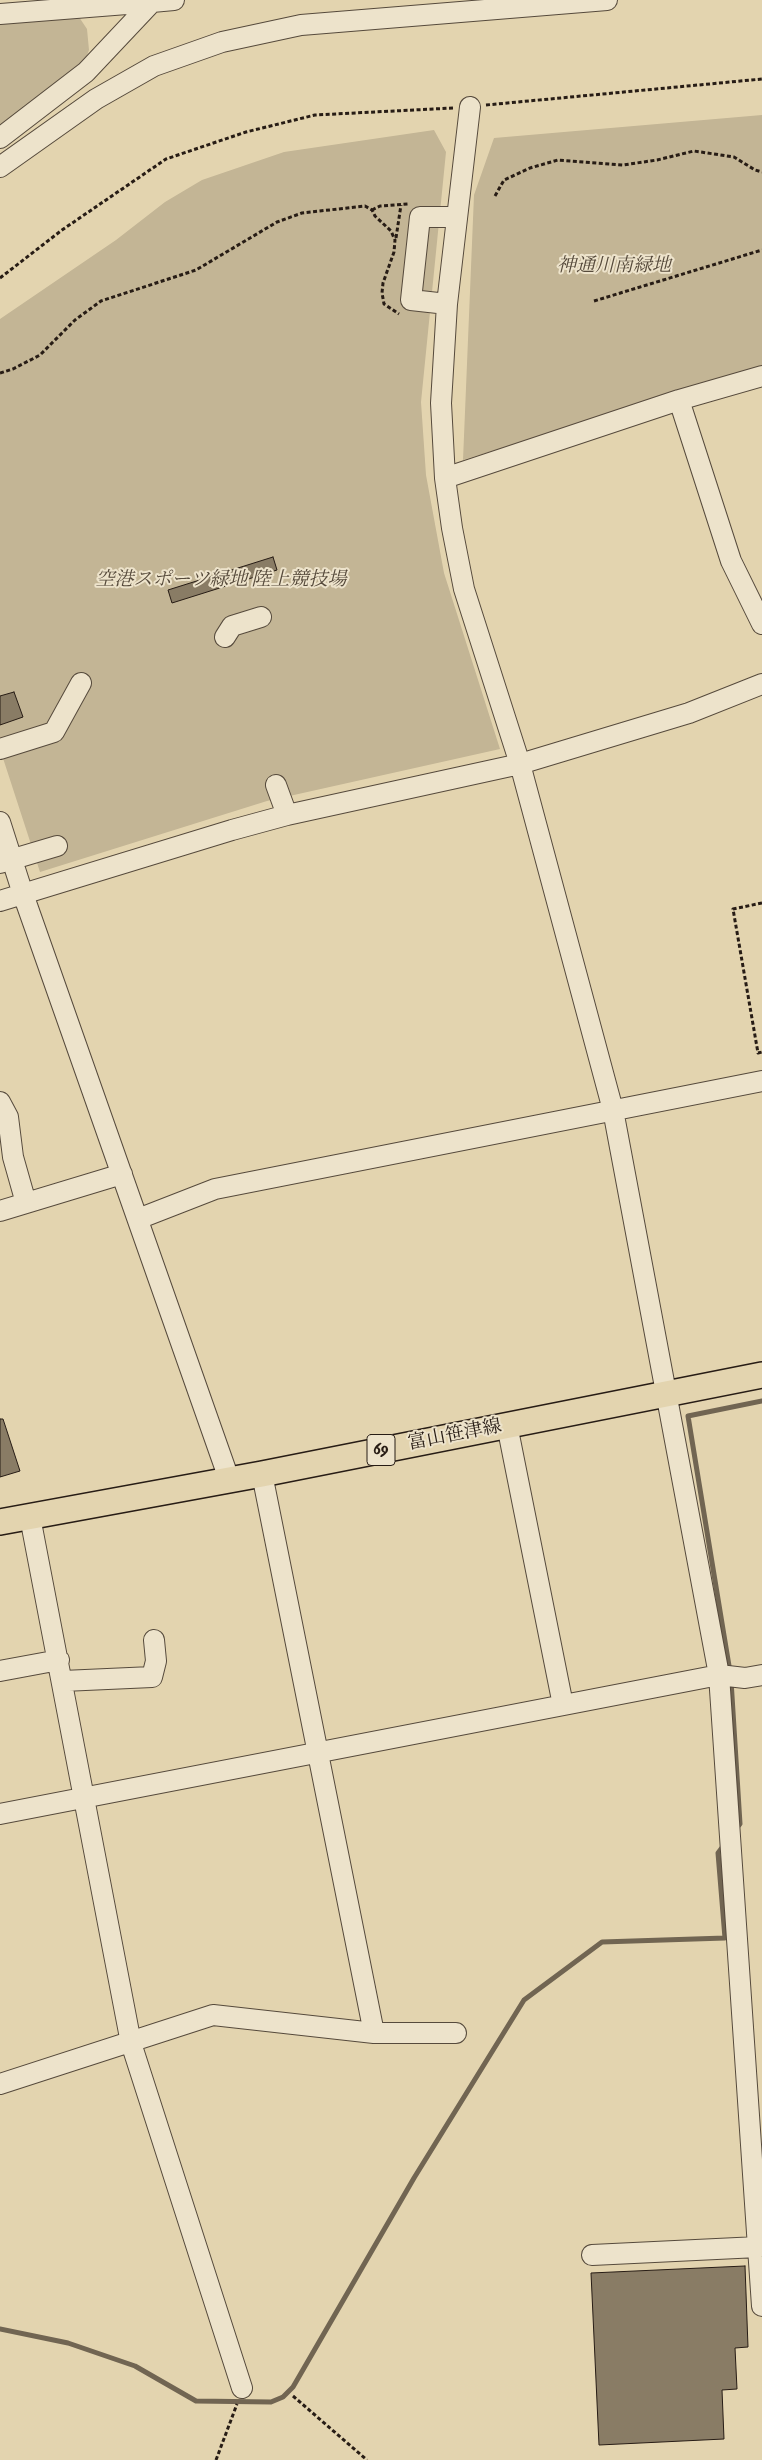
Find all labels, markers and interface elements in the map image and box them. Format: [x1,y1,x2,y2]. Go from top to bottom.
park label: 神通川南緑地 [557,256,671,278]
park label: 空港スポーツ緑地 陸上競技場 [96,570,346,592]
street label: 富山笹津線 [406,1416,504,1456]
road number: 69 [367,1434,395,1466]

